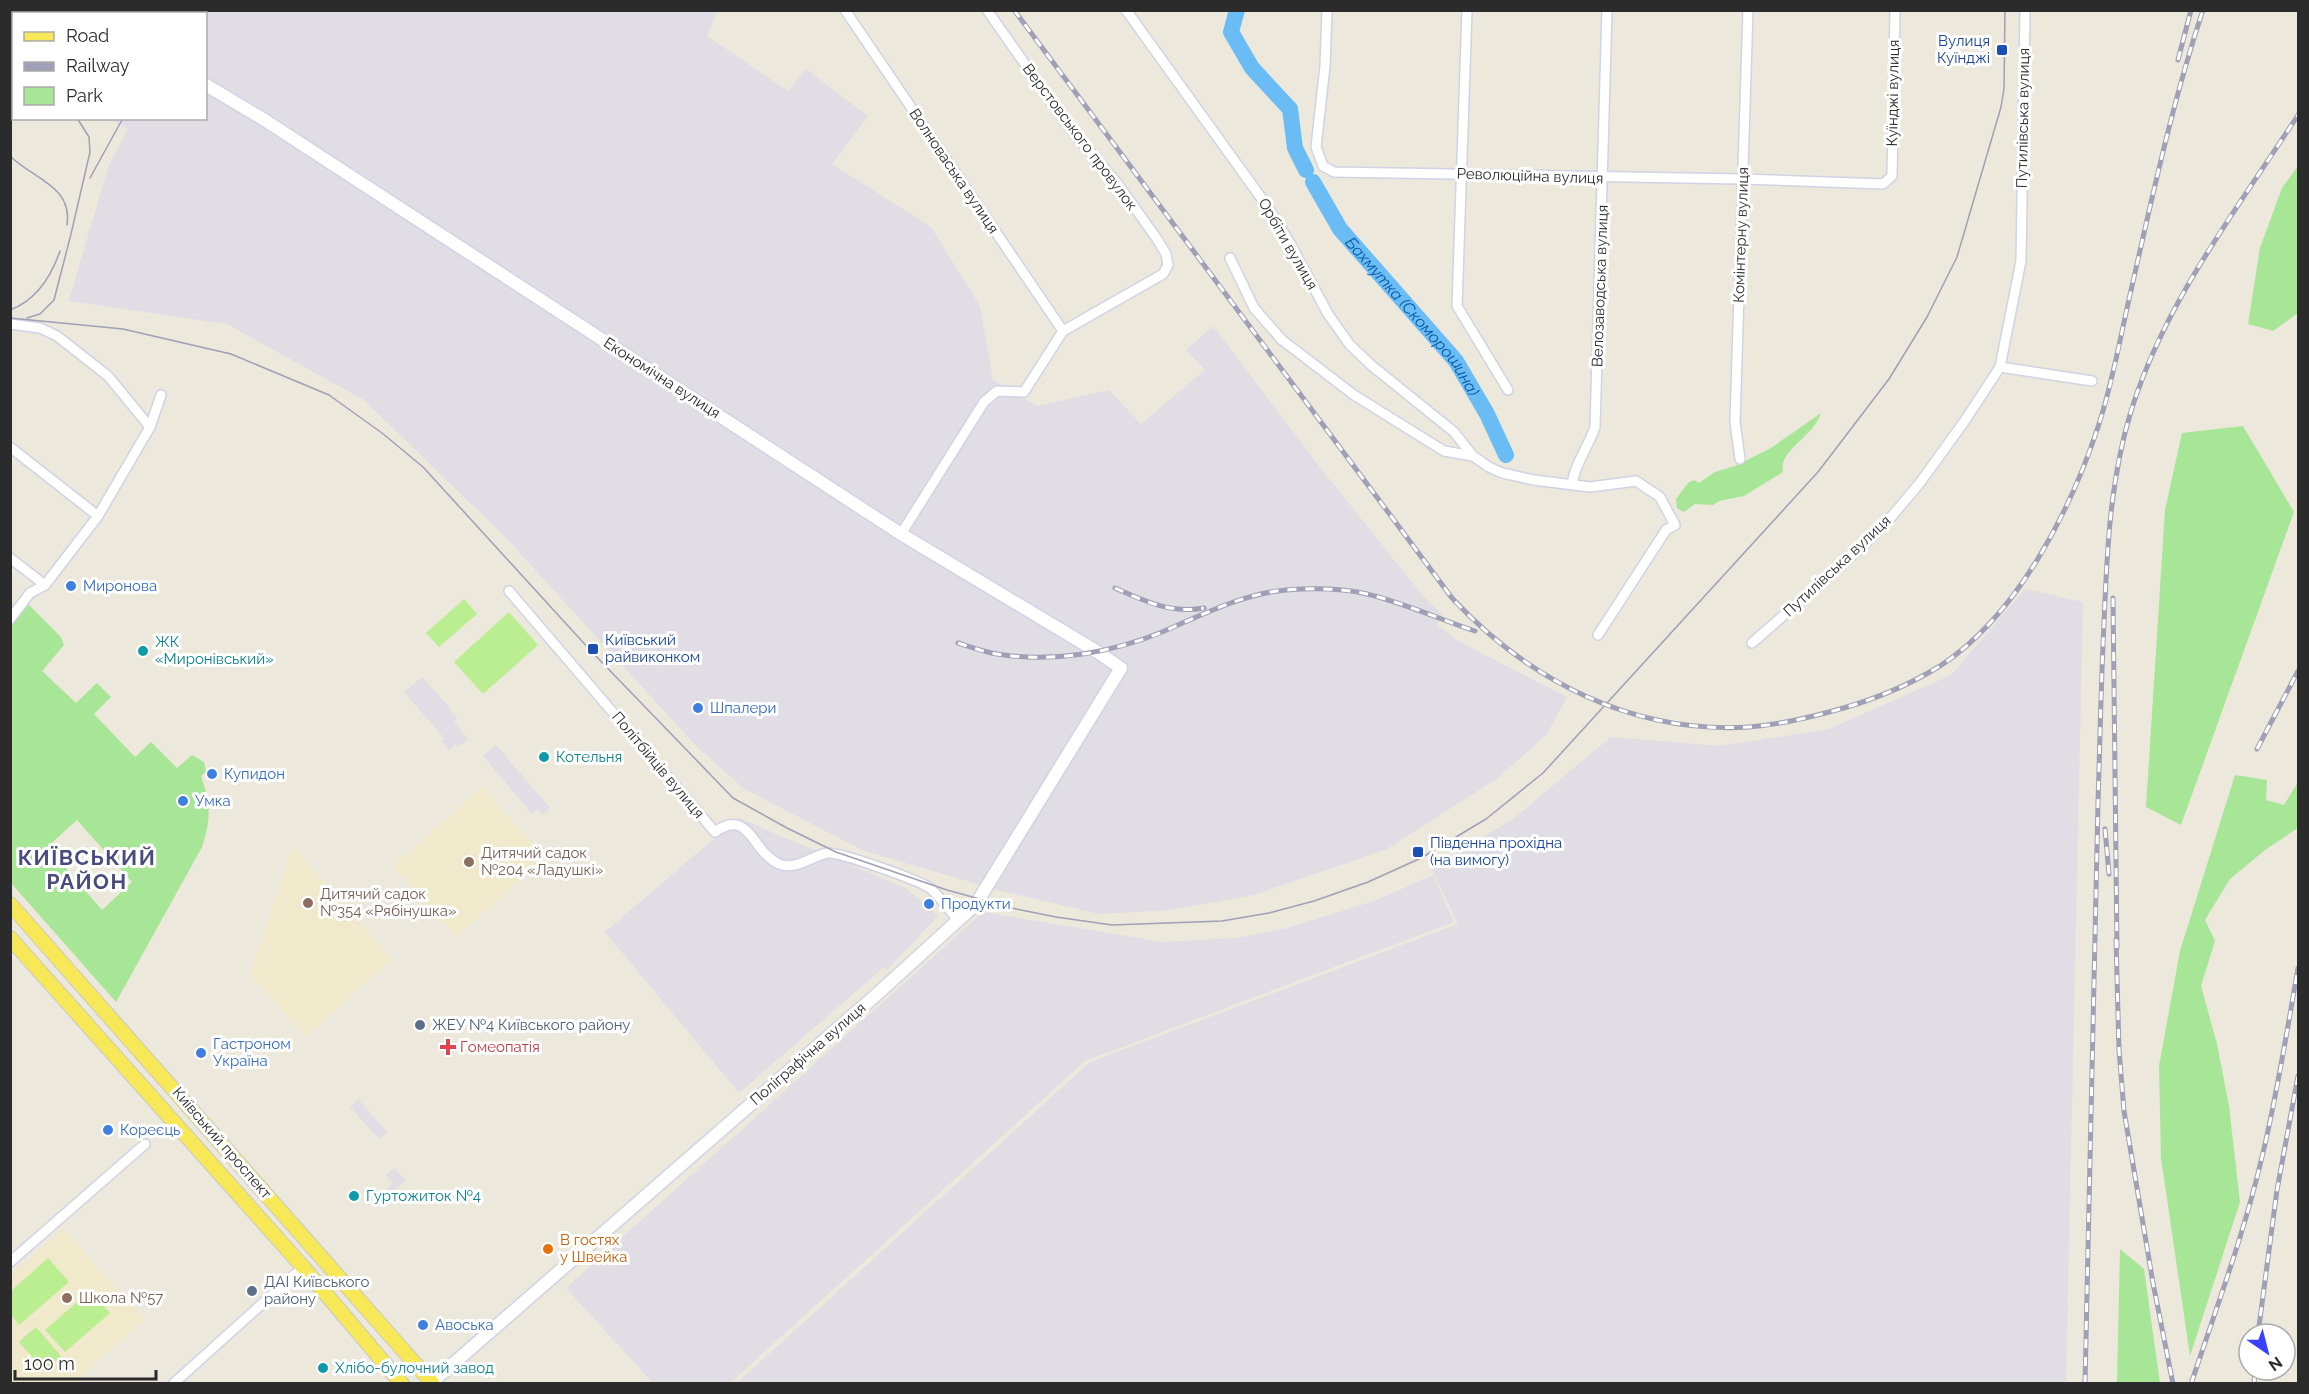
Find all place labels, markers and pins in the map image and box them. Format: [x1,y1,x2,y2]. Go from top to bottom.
place label: Вулиця Куїнджі [1937,32,1990,67]
marker: Вулиця Куїнджі [1995,43,2009,57]
place label: Миронова [83,577,157,595]
marker: Миронова [64,579,78,593]
place label: Київський райвиконком [605,631,700,666]
place label: ЖК «Миронівський» [155,633,274,668]
marker: Київський райвиконком [586,642,600,656]
marker: ЖК «Миронівський» [136,644,150,658]
place label: Шпалери [710,699,776,717]
marker: Шпалери [691,701,705,715]
place label: Котельня [556,748,622,766]
marker: Котельня [537,750,551,764]
place label: Купидон [224,765,285,783]
marker: Купидон [205,767,219,781]
place label: Умка [195,792,231,810]
marker: Умка [176,794,190,808]
place label: Південна прохідна (на вимогу) [1430,834,1562,869]
place label: Дитячий садок №204 «Ладушкі» [481,844,603,879]
marker: Південна прохідна (на вимогу) [1411,845,1425,859]
marker: Дитячий садок №204 «Ладушкі» [462,855,476,869]
place label: Дитячий садок №354 «Рябінушка» [320,885,457,920]
place label: Продукти [941,895,1011,913]
marker: Дитячий садок №354 «Рябінушка» [301,896,315,910]
marker: Продукти [922,897,936,911]
place label: ЖЕУ №4 Київського району [432,1016,631,1034]
marker: ЖЕУ №4 Київського району [413,1018,427,1032]
place label: Гастроном Україна [213,1035,291,1070]
place label: Гомеопатія [460,1038,540,1056]
marker: Гомеопатія [441,1040,455,1054]
marker: Гастроном Україна [194,1046,208,1060]
place label: Кореєць [120,1121,180,1139]
marker: Кореєць [101,1123,115,1137]
place label: Гуртожиток №4 [366,1187,481,1205]
marker: Гуртожиток №4 [347,1189,361,1203]
place label: В гостях у Швейка [560,1231,628,1266]
marker: В гостях у Швейка [541,1242,555,1256]
place label: ДАІ Київського району [264,1273,370,1308]
marker: ДАІ Київського району [245,1284,259,1298]
place label: Школа №57 [79,1289,163,1307]
marker: Школа №57 [60,1291,74,1305]
place label: Авоська [435,1316,494,1334]
marker: Авоська [416,1318,430,1332]
place label: Хлібо-булочний завод [335,1359,494,1377]
marker: Хлібо-булочний завод [316,1361,330,1375]

